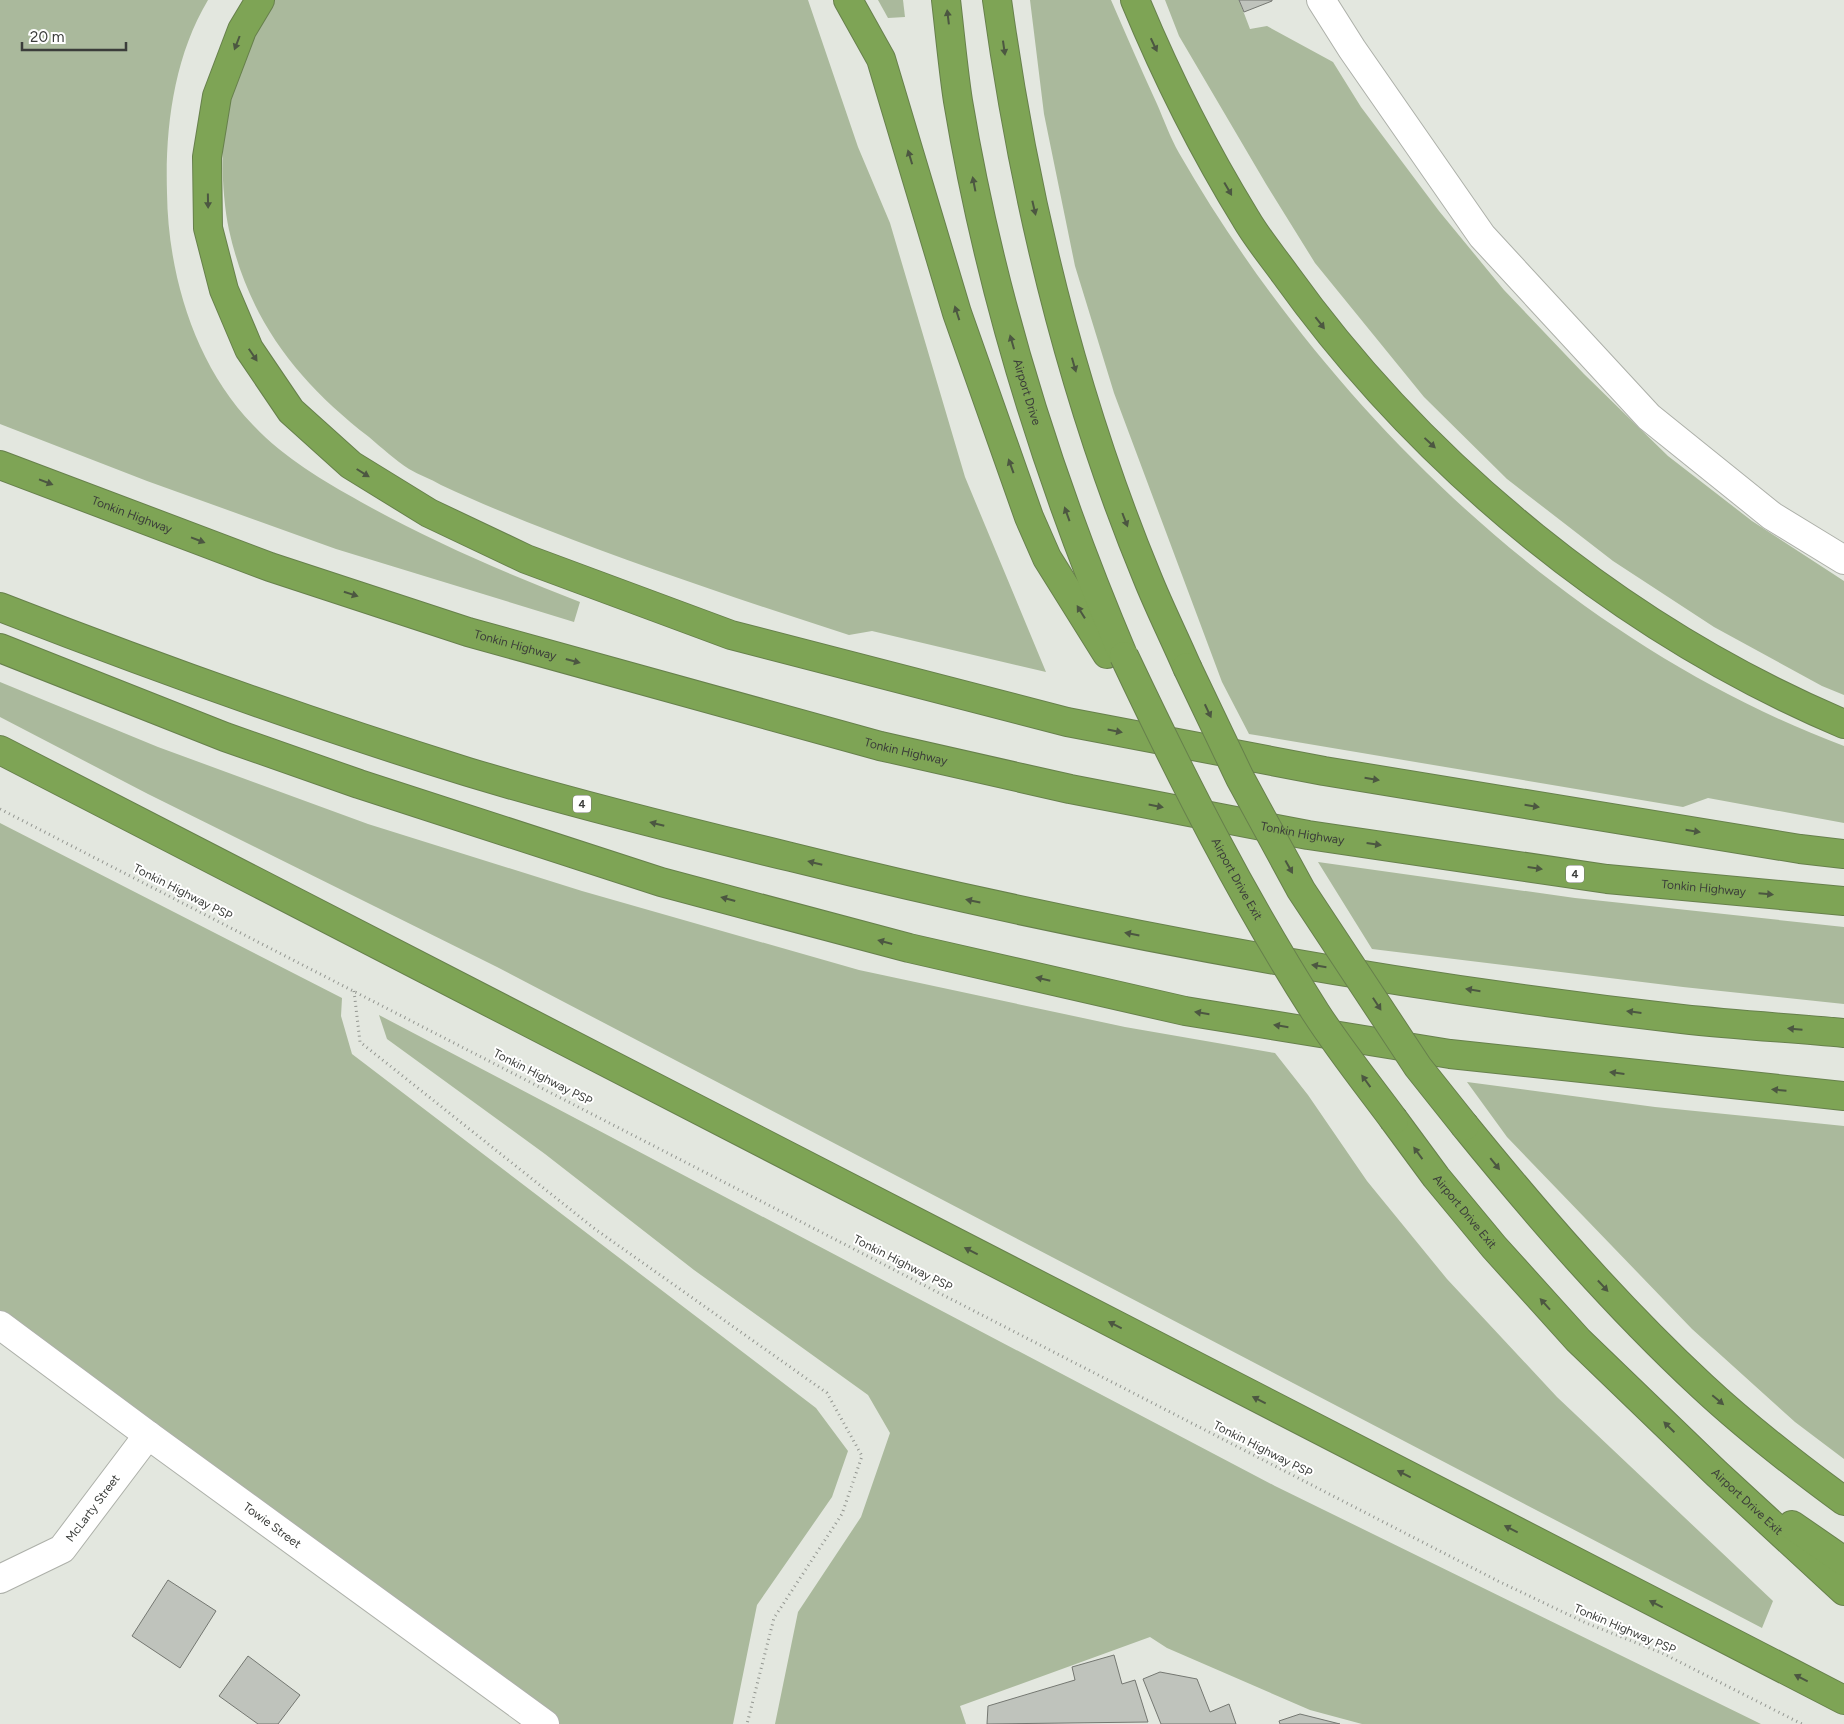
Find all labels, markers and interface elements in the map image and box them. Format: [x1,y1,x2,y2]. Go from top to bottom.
one-way arrow [944,9,952,25]
scale bar [22,20,126,52]
text: 20 m [30,28,64,46]
one-way arrow [233,36,241,51]
one-way arrow [1150,38,1158,52]
one-way arrow [1000,41,1008,57]
one-way arrow [906,150,914,165]
one-way arrow [970,177,978,192]
one-way arrow [1224,183,1233,196]
one-way arrow [204,193,212,209]
one-way arrow [1030,200,1038,215]
one-way arrow [953,305,961,320]
one-way arrow [1315,316,1326,329]
one-way arrow [1007,335,1015,350]
one-way arrow [248,348,258,362]
street label: Airport Drive [1010,357,1044,427]
one-way arrow [1070,358,1078,373]
one-way arrow [1424,436,1436,448]
one-way arrow [1007,458,1015,473]
one-way arrow [357,468,370,477]
one-way arrow [38,479,53,487]
street label: Tonkin Highway [90,493,175,537]
one-way arrow [1063,506,1070,521]
one-way arrow [1122,512,1129,527]
one-way arrow [191,536,206,544]
one-way arrow [344,590,359,598]
one-way arrow [1076,606,1085,619]
street label: Tonkin Highway [472,627,559,663]
one-way arrow [566,657,581,665]
one-way arrow [1204,704,1212,718]
one-way arrow [1108,727,1123,735]
street label: Tonkin Highway [863,735,949,768]
one-way arrow [1364,775,1380,783]
road number: 4 [573,796,591,812]
one-way arrow [1148,802,1164,810]
one-way arrow [1525,802,1541,810]
street label: Tonkin Highway [1259,819,1346,847]
one-way arrow [650,820,665,828]
one-way arrow [1685,828,1701,836]
street label: Airport Drive Exit [1209,836,1265,923]
one-way arrow [1366,841,1382,849]
one-way arrow [807,859,822,867]
one-way arrow [1285,860,1293,875]
street label: Tonkin Highway PSP [131,861,235,923]
one-way arrow [1527,864,1543,872]
road number: 4 [1566,866,1584,882]
street label: Tonkin Highway [1661,877,1747,899]
one-way arrow [1758,891,1774,899]
one-way arrow [720,895,735,903]
one-way arrow [965,897,981,905]
one-way arrow [1125,930,1140,938]
one-way arrow [877,937,892,945]
one-way arrow [1311,962,1327,970]
one-way arrow [1035,975,1050,983]
one-way arrow [1464,986,1480,994]
one-way arrow [1372,997,1382,1010]
one-way arrow [1625,1008,1641,1016]
one-way arrow [1193,1009,1209,1017]
one-way arrow [1272,1021,1288,1029]
one-way arrow [1787,1024,1803,1032]
street label: Tonkin Highway PSP [491,1046,595,1108]
one-way arrow [1609,1069,1625,1077]
one-way arrow [1360,1075,1371,1088]
one-way arrow [1771,1086,1787,1094]
one-way arrow [1413,1146,1423,1160]
one-way arrow [1490,1157,1501,1170]
street label: Airport Drive Exit [1430,1172,1500,1252]
street label: Tonkin Highway PSP [851,1232,955,1294]
one-way arrow [963,1247,978,1255]
one-way arrow [1597,1279,1609,1291]
one-way arrow [1539,1298,1551,1310]
one-way arrow [1108,1321,1122,1329]
one-way arrow [1712,1394,1724,1405]
one-way arrow [1252,1396,1267,1404]
street label: Tonkin Highway PSP [1211,1418,1315,1480]
one-way arrow [1663,1421,1675,1433]
street label: Airport Drive Exit [1709,1466,1786,1538]
one-way arrow [1397,1470,1411,1478]
street label: McLarty Street [63,1471,123,1545]
street label: Towie Street [241,1500,304,1551]
one-way arrow [1504,1525,1519,1533]
one-way arrow [1649,1600,1663,1608]
street label: Tonkin Highway PSP [1572,1601,1678,1657]
one-way arrow [1793,1674,1808,1682]

